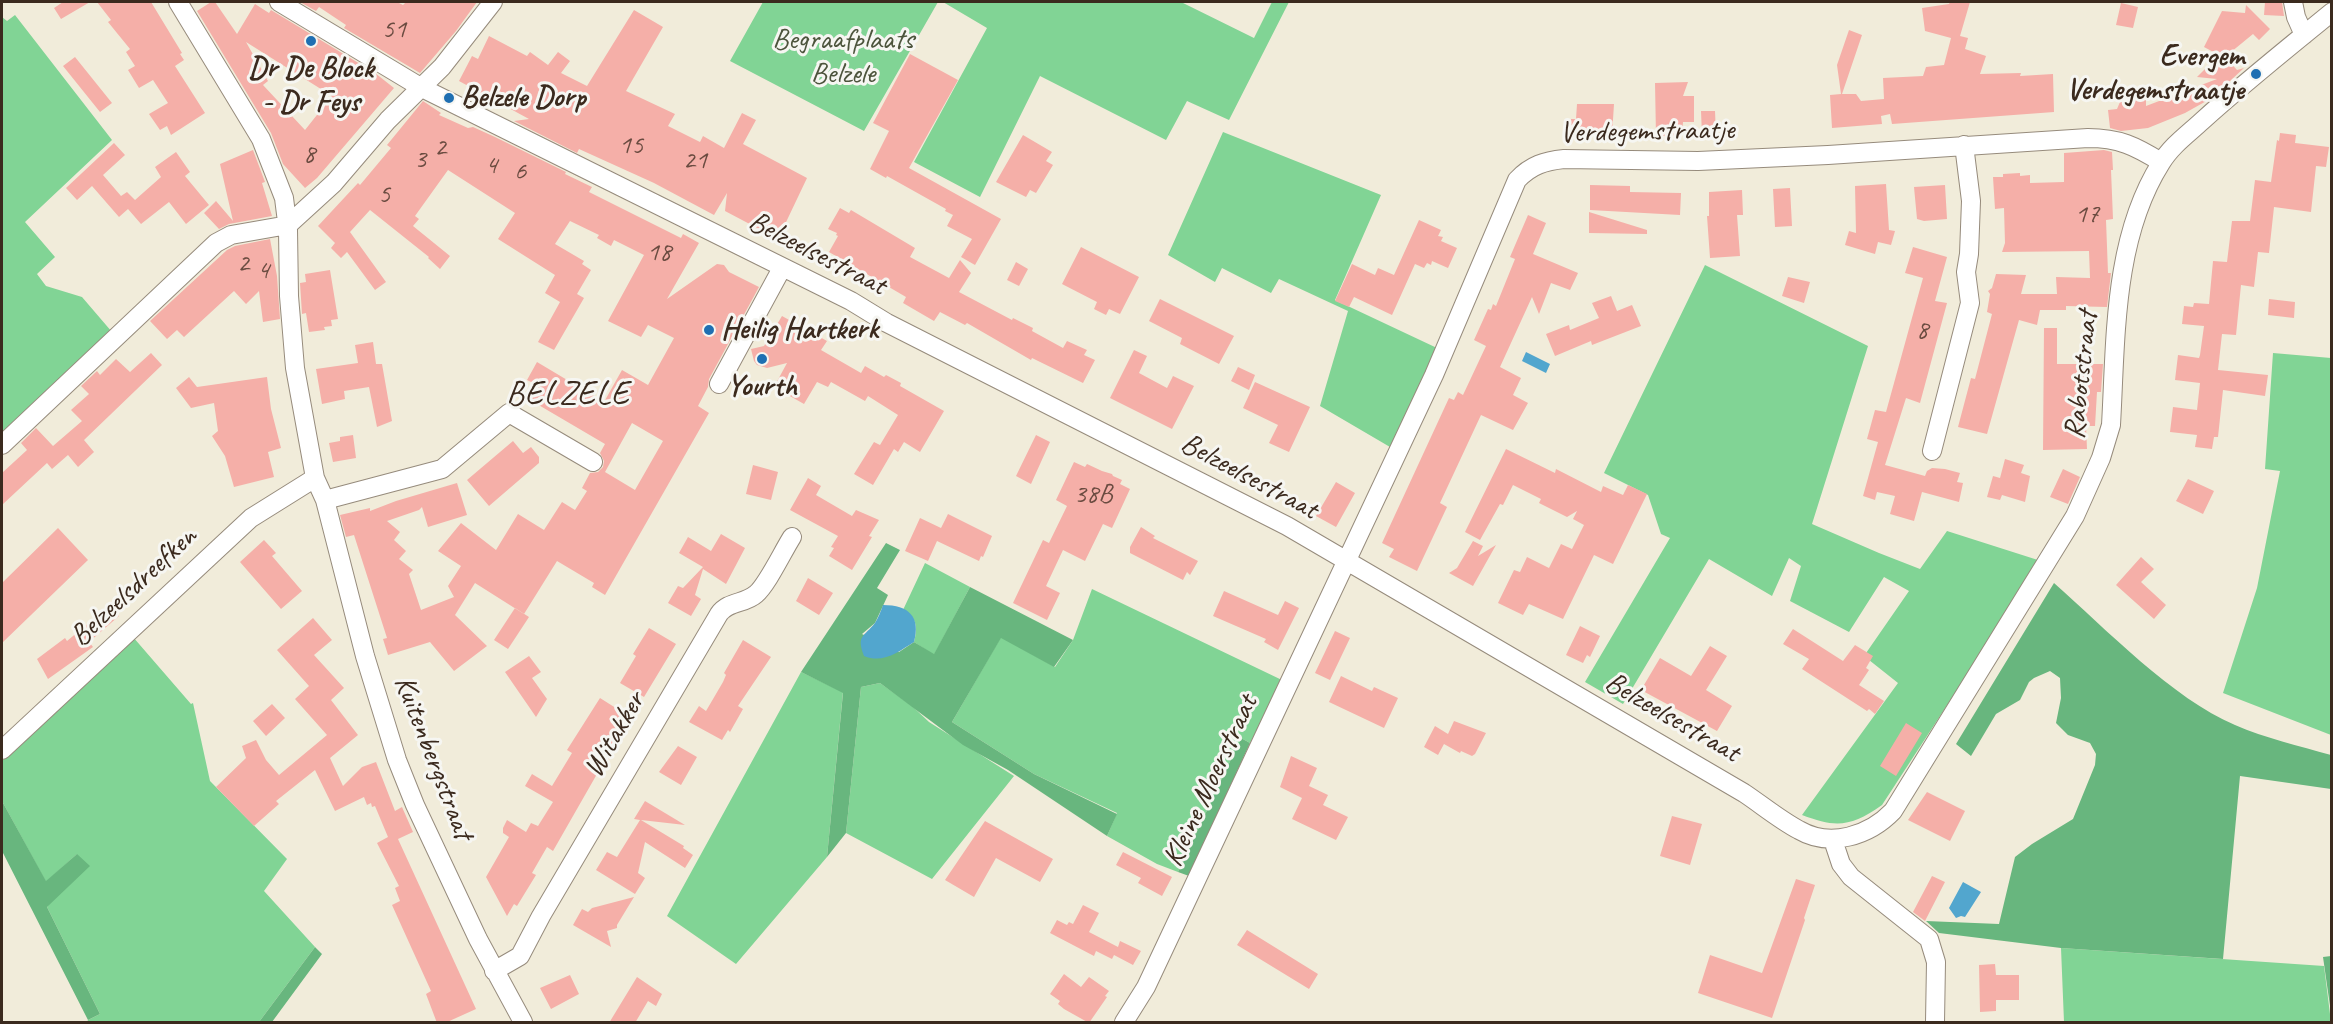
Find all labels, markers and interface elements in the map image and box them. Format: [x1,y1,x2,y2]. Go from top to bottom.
house number: 51 [382,14,406,46]
park label: Begraafplaats Belzele [772,22,914,92]
marker: Dr De Block - Dr Feys [304,34,318,48]
place label: Evergem Verdegemstraatje [2066,39,2244,110]
place label: Dr De Block - Dr Feys [248,51,374,122]
marker: Evergem Verdegemstraatje [2249,67,2263,81]
place label: Belzele Dorp [461,80,585,116]
marker: Belzele Dorp [442,91,456,105]
street label: Verdegemstraatje [1559,112,1735,152]
house number: 15 [619,130,643,162]
house number: 2 [434,132,446,164]
house number: 8 [303,139,315,171]
house number: 3 [414,144,426,176]
house number: 21 [683,145,707,177]
house number: 4 [485,150,497,182]
house number: 6 [514,156,526,188]
house number: 5 [378,179,390,211]
house number: 17 [2075,199,2099,231]
street label: Belzeelsestraat [742,204,892,304]
house number: 18 [647,237,671,269]
house number: 2 [237,248,249,280]
house number: 4 [257,255,269,287]
street label: Rabotstraat [2057,309,2107,441]
place label: Heilig Hartkerk [721,312,878,348]
house number: 8 [1916,315,1928,347]
marker: Heilig Hartkerk [702,323,716,337]
marker: Yourth [755,352,769,366]
place label: Yourth [727,369,797,405]
district label: BELZELE [506,375,630,415]
street label: Belzeelsestraat [1174,426,1324,528]
house number: 38B [1074,479,1112,511]
street label: Belzeelsdreefken [63,519,205,655]
street label: Belzeelsestraat [1598,665,1746,771]
street label: Kuitenbergstraat [385,671,481,845]
street label: Witakker [576,686,654,784]
street label: Kleine Moerstraat [1156,689,1266,873]

